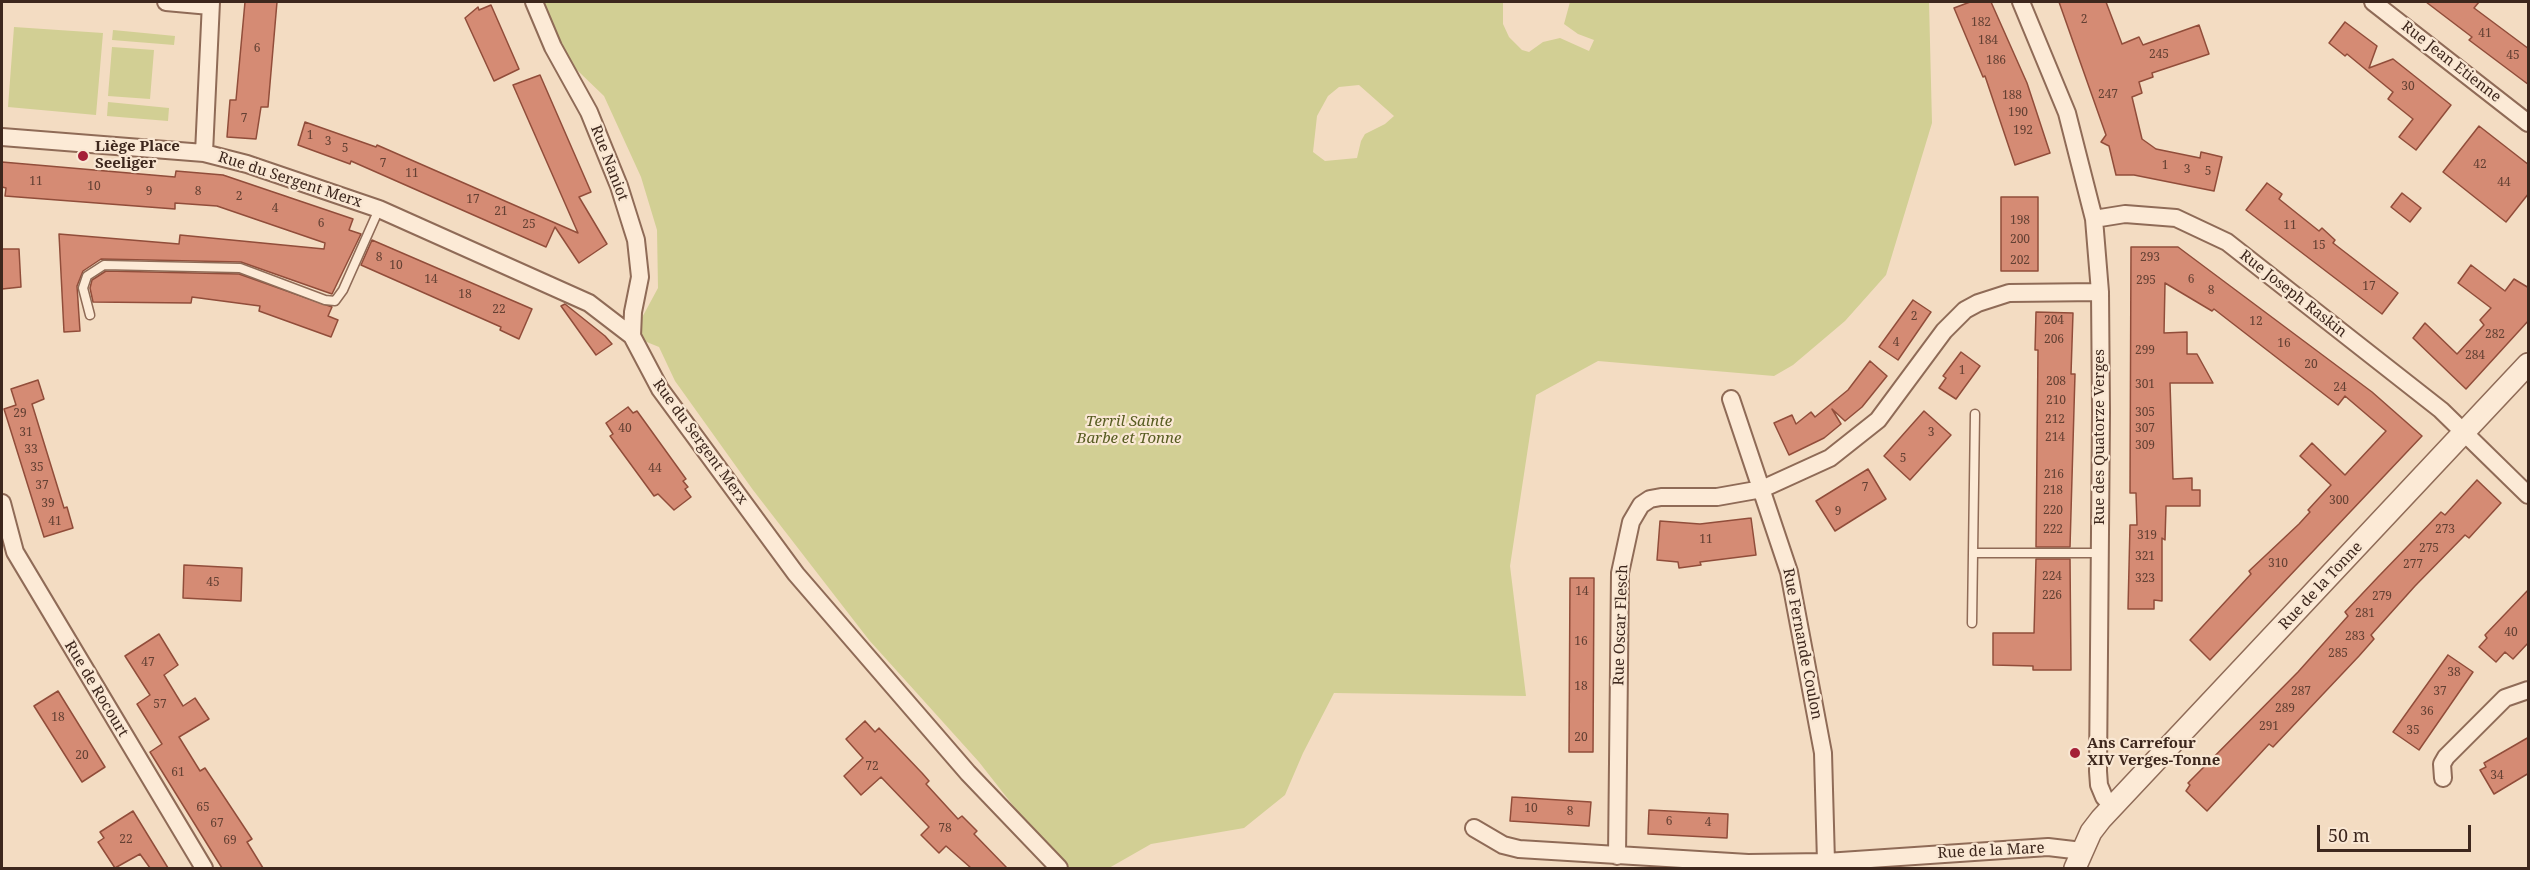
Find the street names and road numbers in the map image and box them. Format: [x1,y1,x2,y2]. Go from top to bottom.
street label: Rue Jean Etienne [2398,18,2504,106]
street label: Rue Naniot [586,123,632,203]
street label: Rue du Sergent Merx [216,148,364,212]
street label: Rue Joseph Raskin [2236,247,2350,341]
street label: Rue des Quatorze Verges [2091,349,2109,525]
street label: Rue du Sergent Merx [649,376,751,508]
street label: Rue de la Tonne [2276,538,2366,634]
street label: Rue Oscar Flesch [1610,564,1632,686]
street label: Rue Fernande Coulon [1778,567,1826,721]
street label: Rue de Rocourt [60,638,132,740]
street label: Rue de la Mare [1937,839,2045,863]

